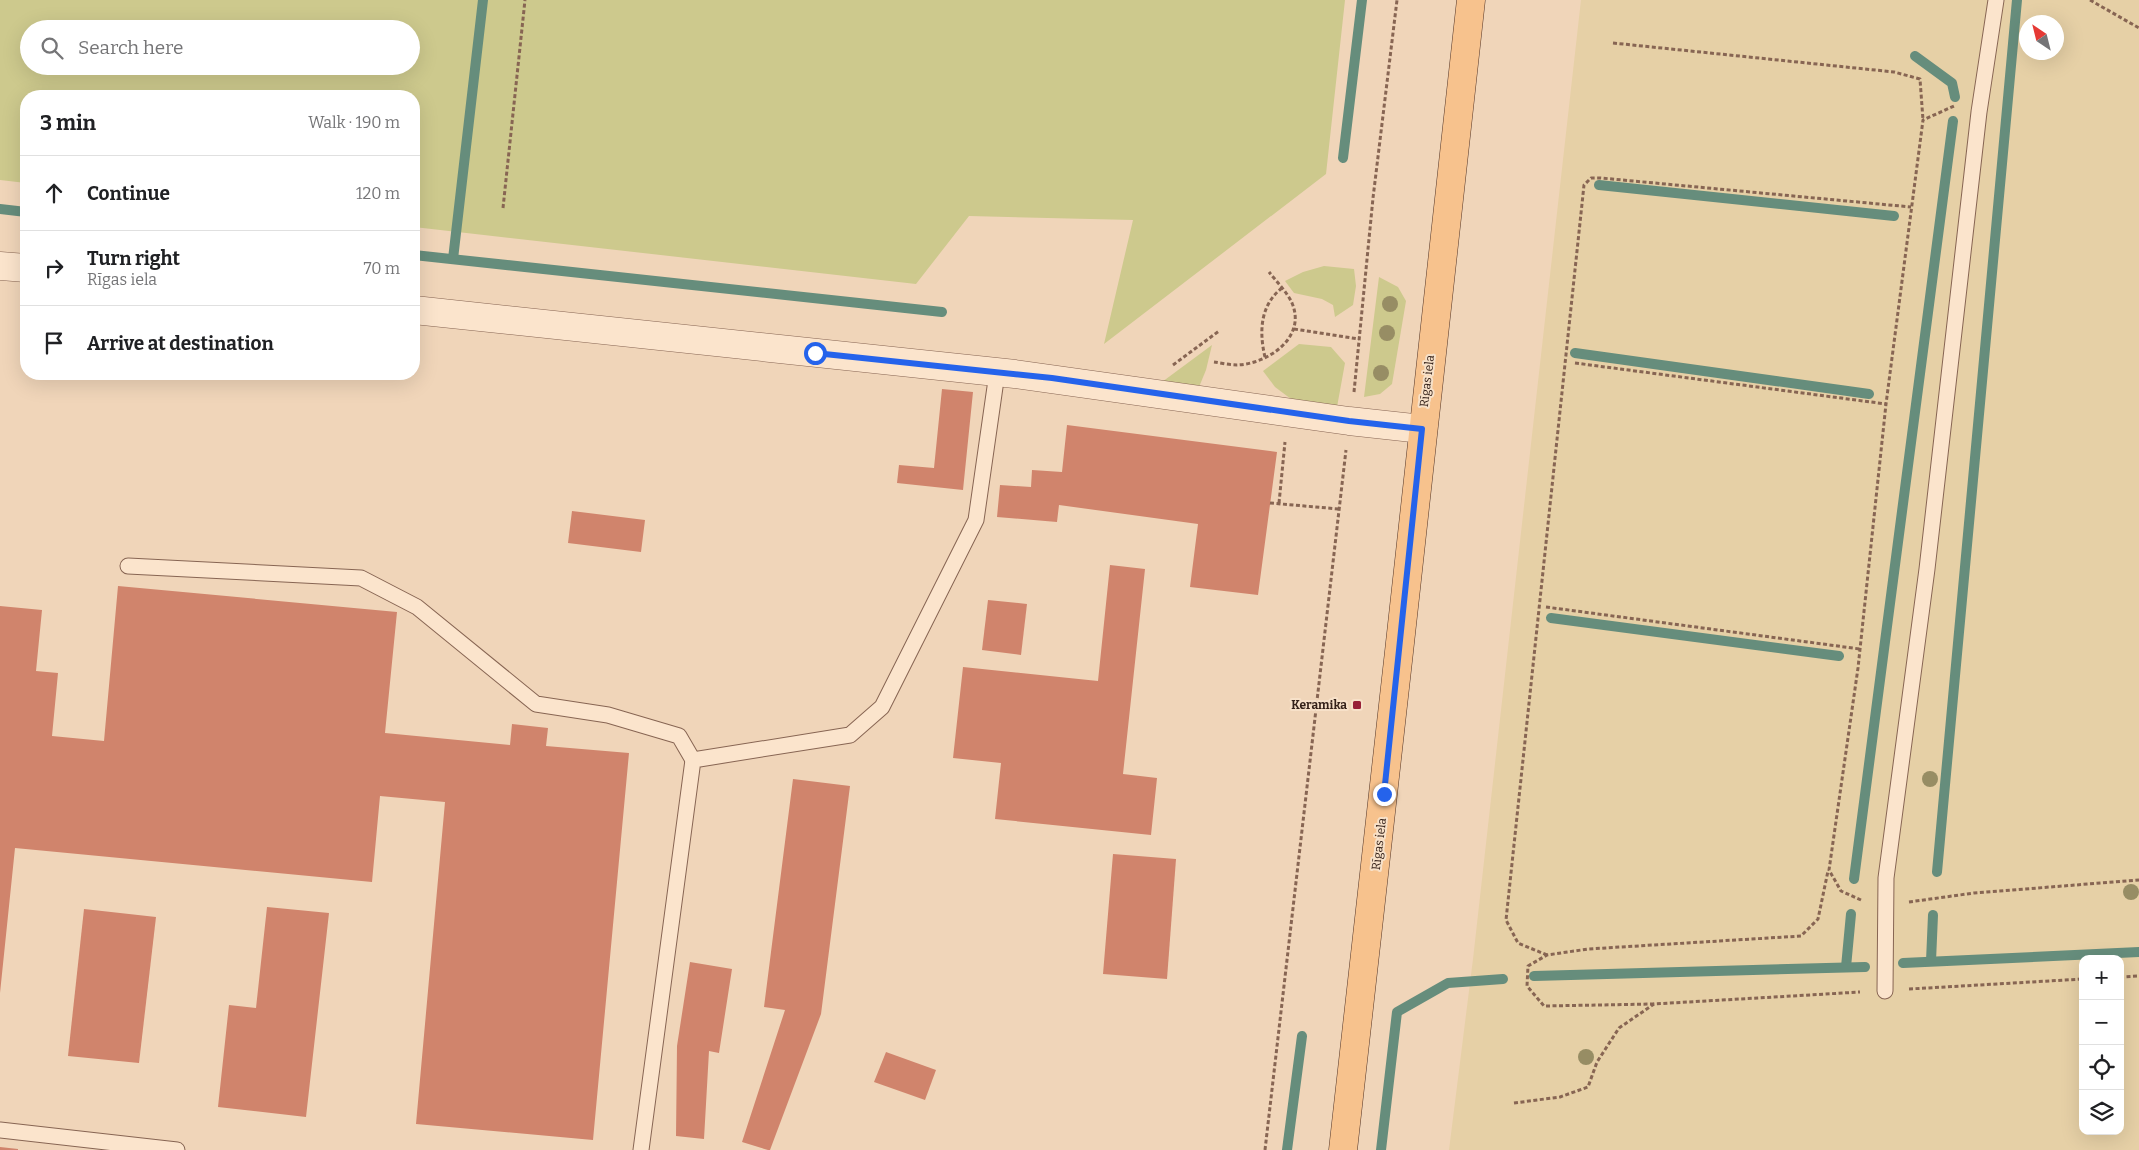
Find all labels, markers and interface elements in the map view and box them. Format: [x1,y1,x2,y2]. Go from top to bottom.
north arrow [2019,15,2064,60]
search box [20,20,420,75]
icon: search [38,34,66,62]
text: Search here [78,36,183,59]
text: 3 min [40,110,96,136]
text: Walk · 190 m [308,113,400,132]
icon: ahead [40,179,68,207]
text: Continue [87,182,170,205]
text: 120 m [356,184,400,203]
text: Turn right [87,247,180,270]
icon: right [40,254,68,282]
text: 70 m [364,259,400,278]
text: Rīgas iela [87,270,157,289]
icon: arrive [40,329,68,357]
text: Arrive at destination [87,332,274,355]
route start [804,342,827,365]
street label: Rīgas iela [1417,354,1437,408]
place label: Keramika [1291,698,1347,712]
marker: Keramika [1351,699,1363,711]
route end [1373,783,1396,806]
street label: Rīgas iela [1369,817,1389,871]
map controls [2079,955,2124,1135]
button: + [2079,955,2124,1000]
button: − [2079,1000,2124,1045]
button: locate [2079,1045,2124,1090]
button: layers [2079,1090,2124,1135]

